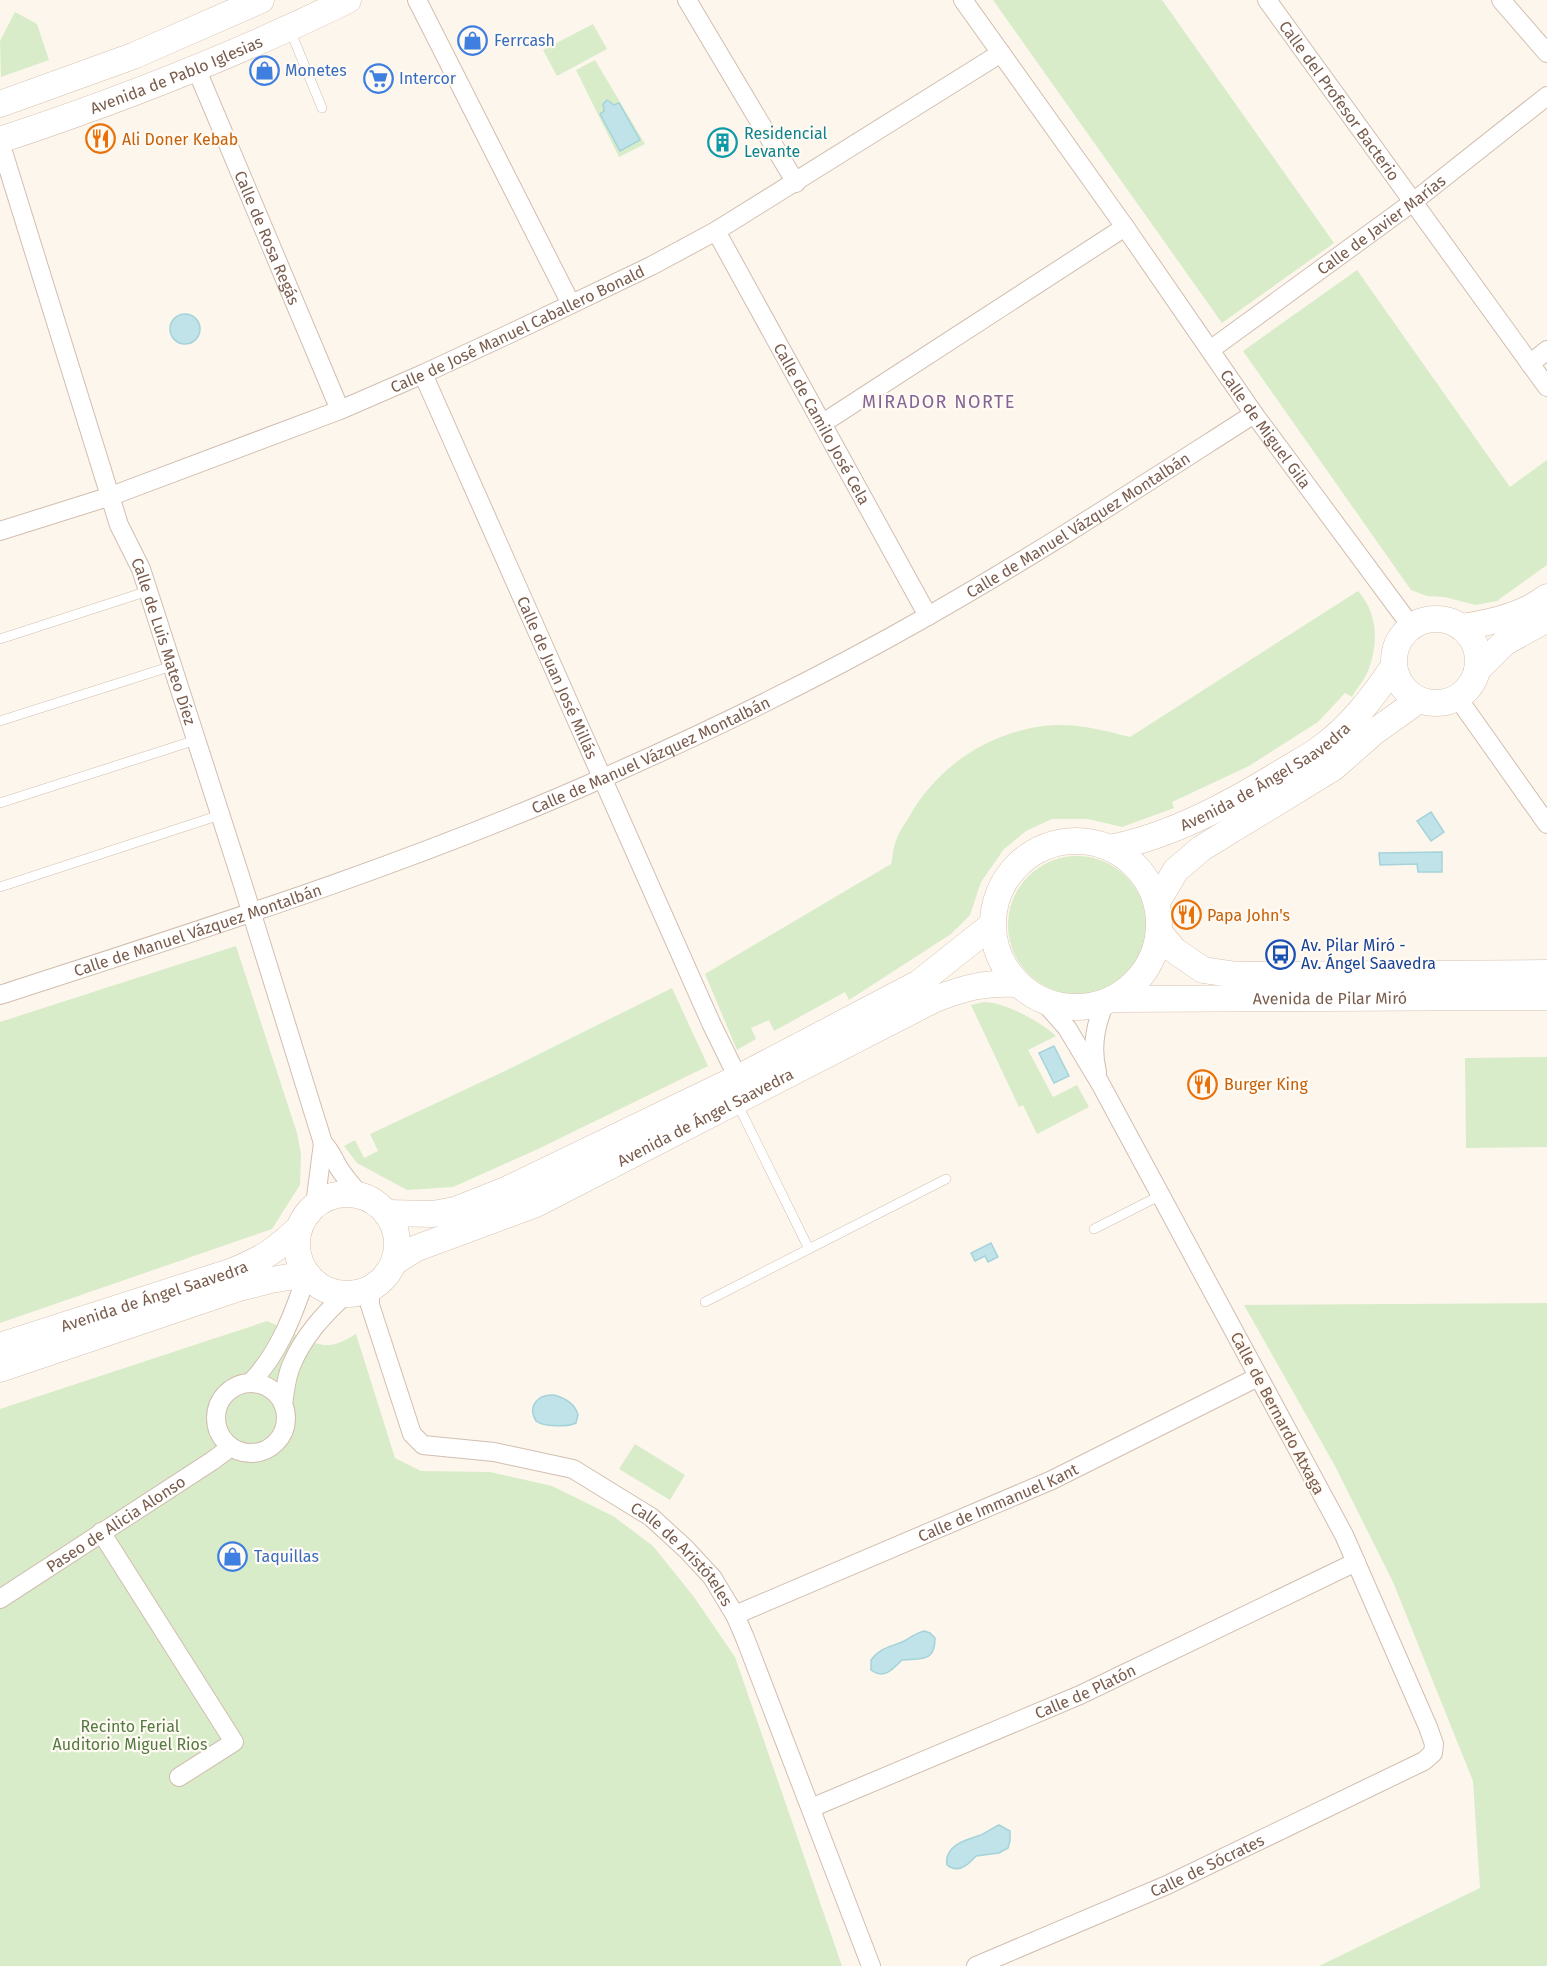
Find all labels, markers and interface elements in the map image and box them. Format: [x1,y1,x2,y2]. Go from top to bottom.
street label: Calle del Profesor Bacterio [1275,17,1403,184]
shop icon: Ferrcash [457,24,489,56]
place label: Ferrcash [494,31,555,50]
street label: Avenida de Pablo Iglesias [88,32,266,118]
shop icon: Monetes [248,54,280,86]
place label: Monetes [285,61,347,80]
supermarket icon: Intercor [362,62,394,94]
place label: Intercor [399,69,457,88]
restaurant icon: Ali Doner Kebab [85,123,117,155]
place label: Residencial Levante [744,124,828,161]
building icon: Residencial Levante [707,126,739,158]
place label: Ali Doner Kebab [122,130,238,149]
street label: Calle de Rosa Regás [230,168,304,308]
street label: Calle de Javier Marías [1313,171,1449,279]
street label: Calle de José Manuel Caballero Bonald [388,262,648,397]
street label: Calle de Camilo José Cela [770,340,874,508]
street label: Calle de Miguel Gila [1216,366,1315,492]
district label: MIRADOR NORTE [862,391,1016,413]
street label: Calle de Manuel Vázquez Montalbán [963,449,1194,602]
street label: Calle de Luis Mateo Díez [127,554,200,727]
street label: Calle de Juan José Millás [513,593,602,762]
street label: Calle de Manuel Vázquez Montalbán [529,693,773,818]
street label: Avenida de Ángel Saavedra [1177,719,1354,835]
street label: Calle de Manuel Vázquez Montalbán [71,880,324,980]
restaurant icon: Papa John's [1170,899,1202,931]
place label: Papa John's [1207,906,1290,925]
place label: Av. Pilar Miró - Av. Ángel Saavedra [1301,936,1436,973]
bus stop icon: Av. Pilar Miró - Av. Ángel Saavedra [1264,938,1296,970]
street label: Avenida de Pilar Miró [1253,989,1407,1008]
street label: Avenida de Ángel Saavedra [614,1064,797,1171]
restaurant icon: Burger King [1187,1068,1219,1100]
place label: Burger King [1224,1075,1308,1094]
street label: Avenida de Ángel Saavedra [58,1257,251,1336]
street label: Calle de Bernardo Atxaga [1227,1329,1329,1498]
street label: Calle de Immanuel Kant [915,1459,1082,1546]
street label: Paseo de Alicia Alonso [43,1472,189,1576]
street label: Calle de Aristóteles [627,1498,736,1610]
shop icon: Taquillas [217,1540,249,1572]
place label: Taquillas [254,1547,319,1566]
street label: Calle de Platón [1032,1661,1139,1723]
park label: Recinto Ferial Auditorio Miguel Rios [53,1717,207,1754]
street label: Calle de Sócrates [1147,1831,1267,1901]

